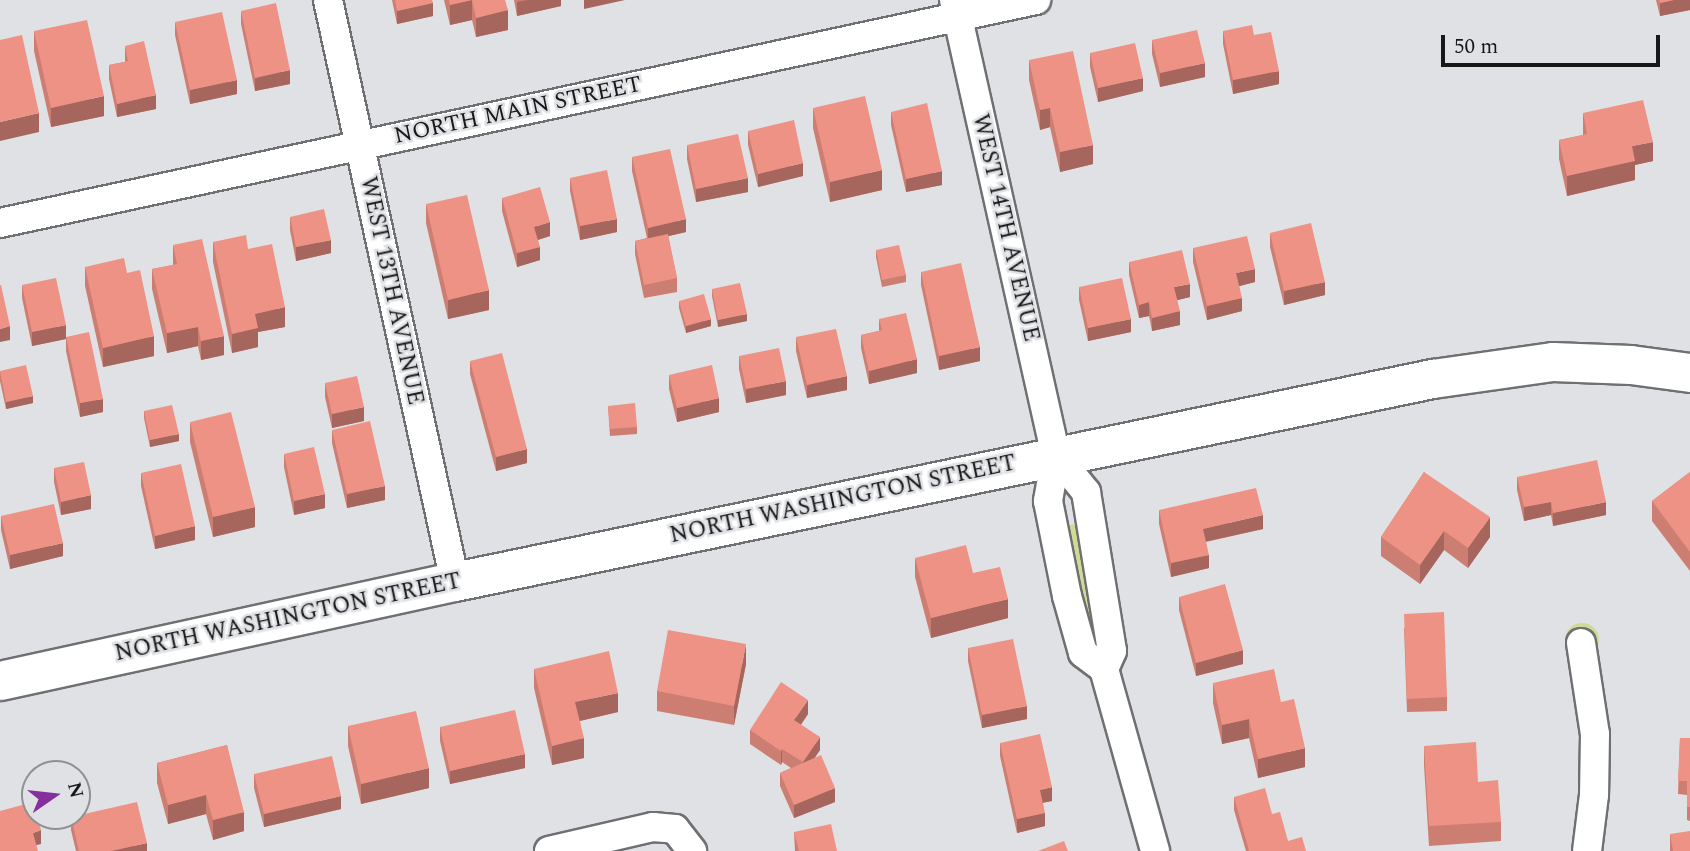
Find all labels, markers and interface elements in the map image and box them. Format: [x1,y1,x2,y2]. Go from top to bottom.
scale bar [1445,21,1664,65]
text: 50 m [1454,31,1498,63]
street label: NORTH MAIN STREET [392,71,644,151]
street label: WEST 14TH AVENUE [965,111,1045,345]
street label: WEST 13TH AVENUE [353,174,429,408]
street label: NORTH WASHINGTON STREET [667,450,1019,550]
street label: NORTH WASHINGTON STREET [112,568,464,668]
north arrow [21,760,91,830]
text: N [59,779,91,801]

